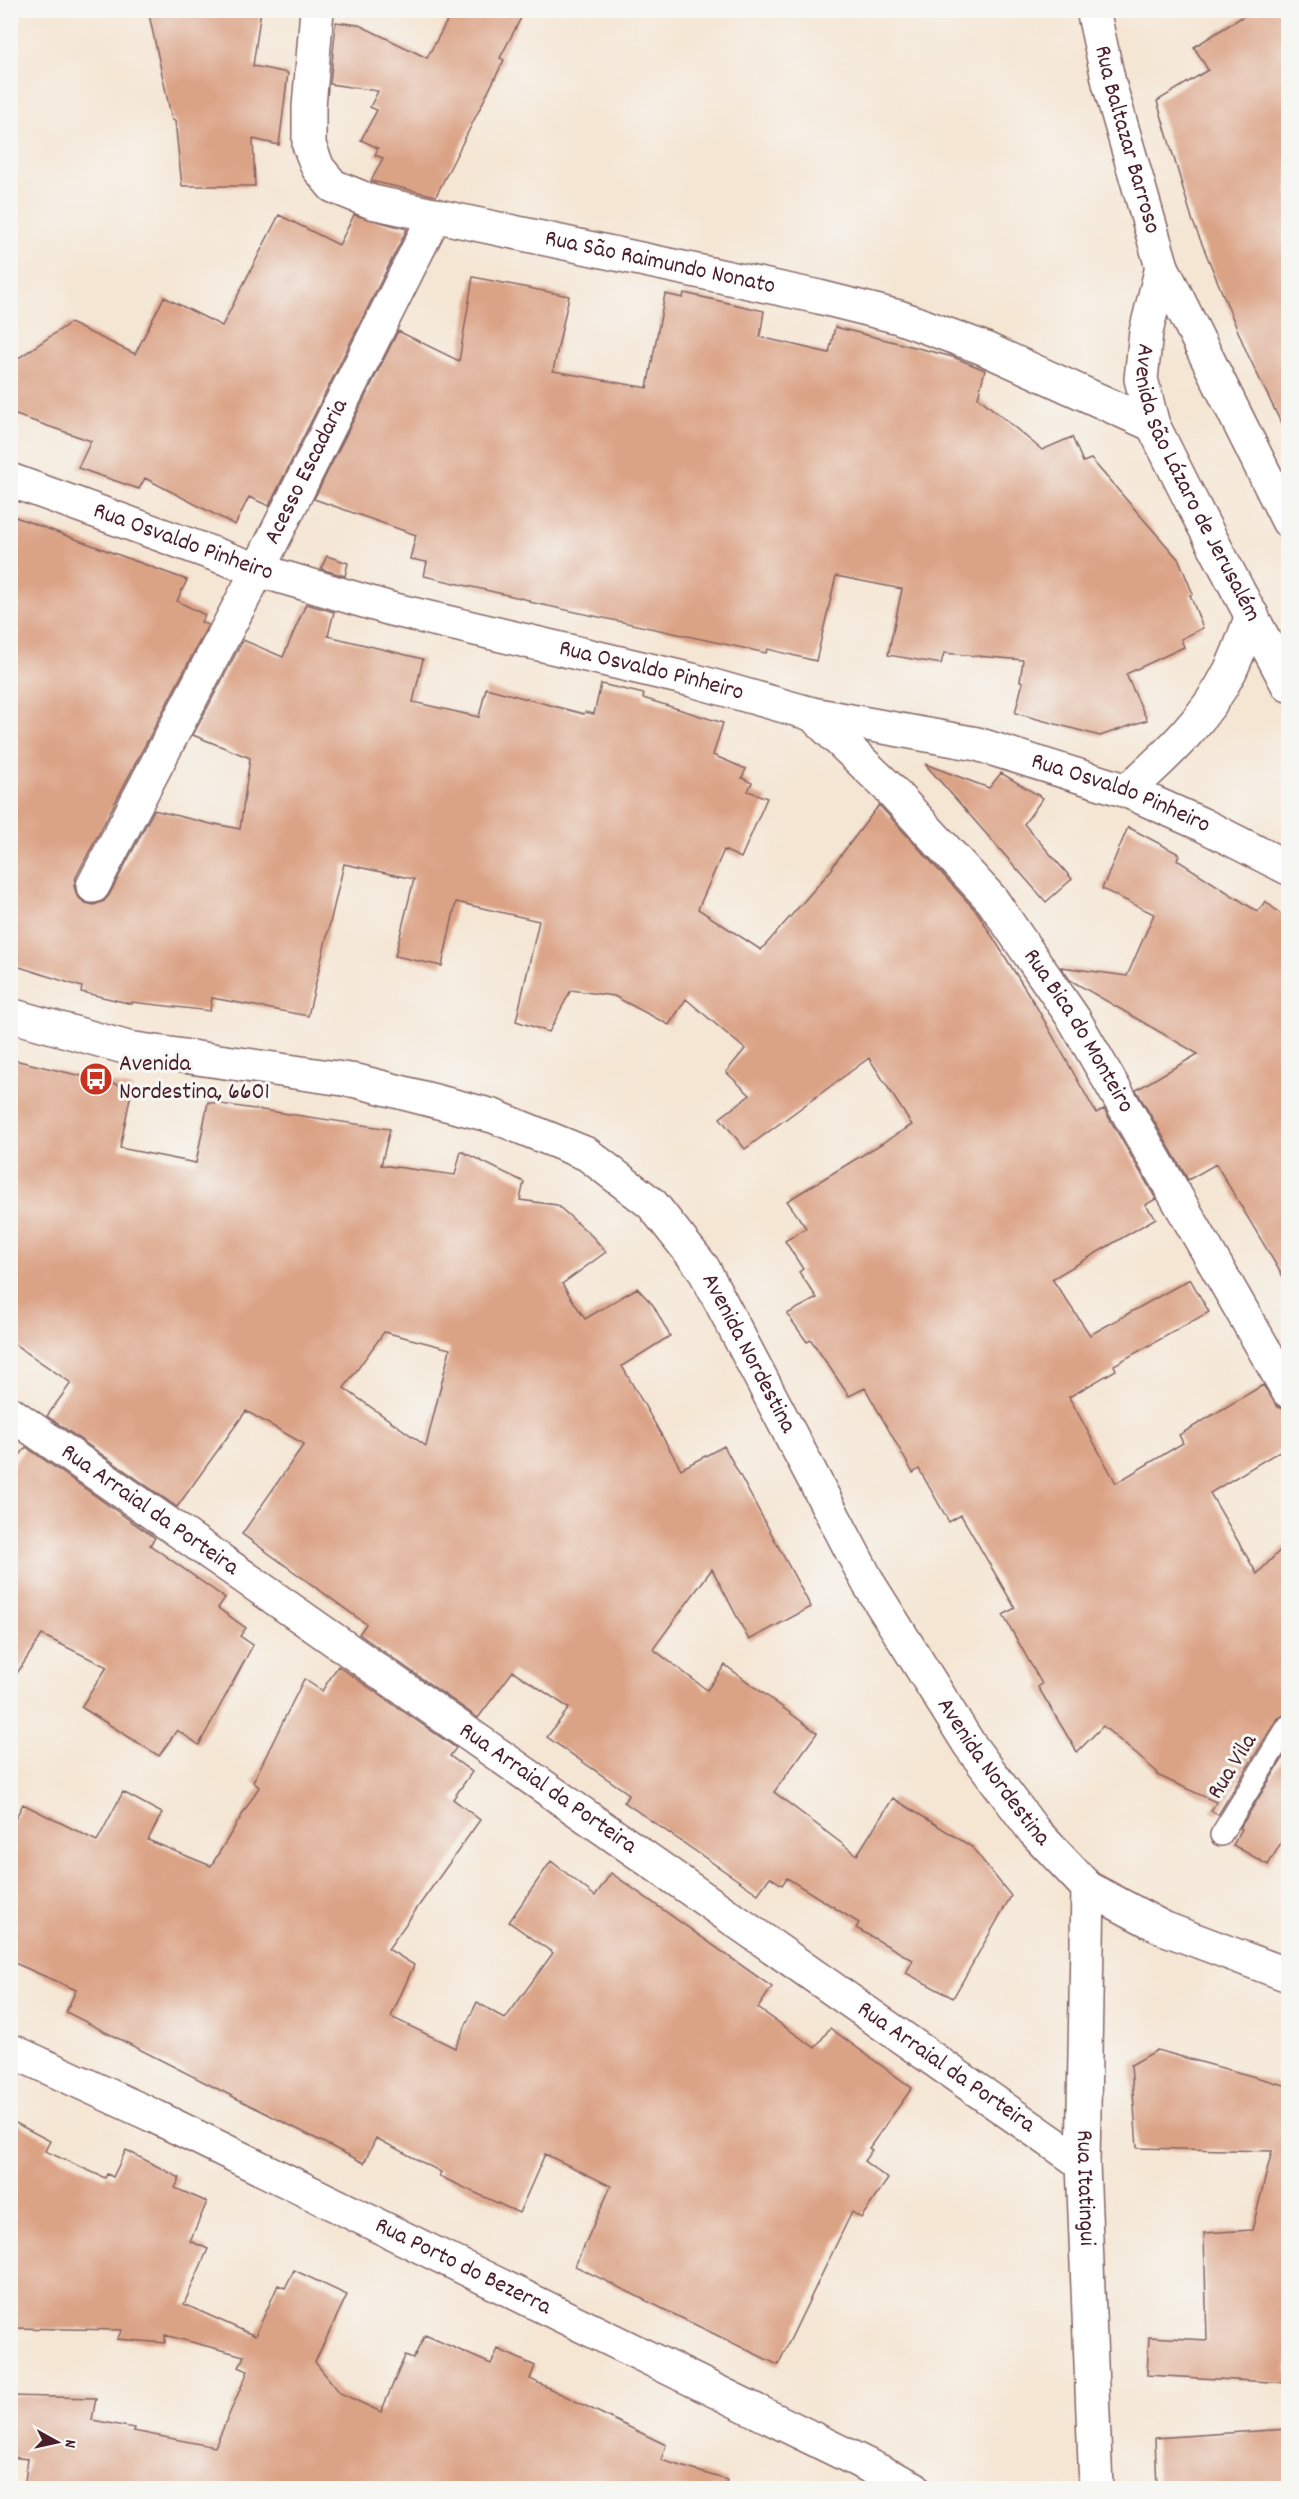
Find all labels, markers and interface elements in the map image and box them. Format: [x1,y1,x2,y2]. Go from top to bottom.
street label: Rua Baltazar Barroso [1084,42,1169,238]
street label: Rua São Raimundo Nonato [542,222,778,304]
street label: Avenida São Lázaro de Jerusalém [1124,342,1269,628]
street label: Acesso Escadaria [256,393,358,551]
street label: Rua Osvaldo Pinheiro [88,495,277,590]
street label: Rua Osvaldo Pinheiro [555,632,748,711]
street label: Rua Osvaldo Pinheiro [1027,745,1216,843]
street label: Rua Bica do Monteiro [1014,942,1142,1120]
place label: Avenida Nordestina, 6601 [119,1048,270,1110]
bus stop icon: Avenida Nordestina, 6601 [78,1061,114,1097]
street label: Avenida Nordestina [692,1267,804,1440]
street label: Rua Arraial da Porteira [53,1436,246,1585]
street label: Avenida Nordestina [927,1691,1058,1855]
street label: Rua Arraial da Porteira [451,1715,644,1864]
street label: Rua Vila [1200,1727,1267,1806]
street label: Rua Arraial da Porteira [850,1994,1042,2143]
street label: Rua Itatingui [1066,2130,1103,2247]
street label: Rua Porto do Bezerra [369,2209,557,2325]
north arrow [27,2412,87,2472]
text: N [57,2438,81,2449]

